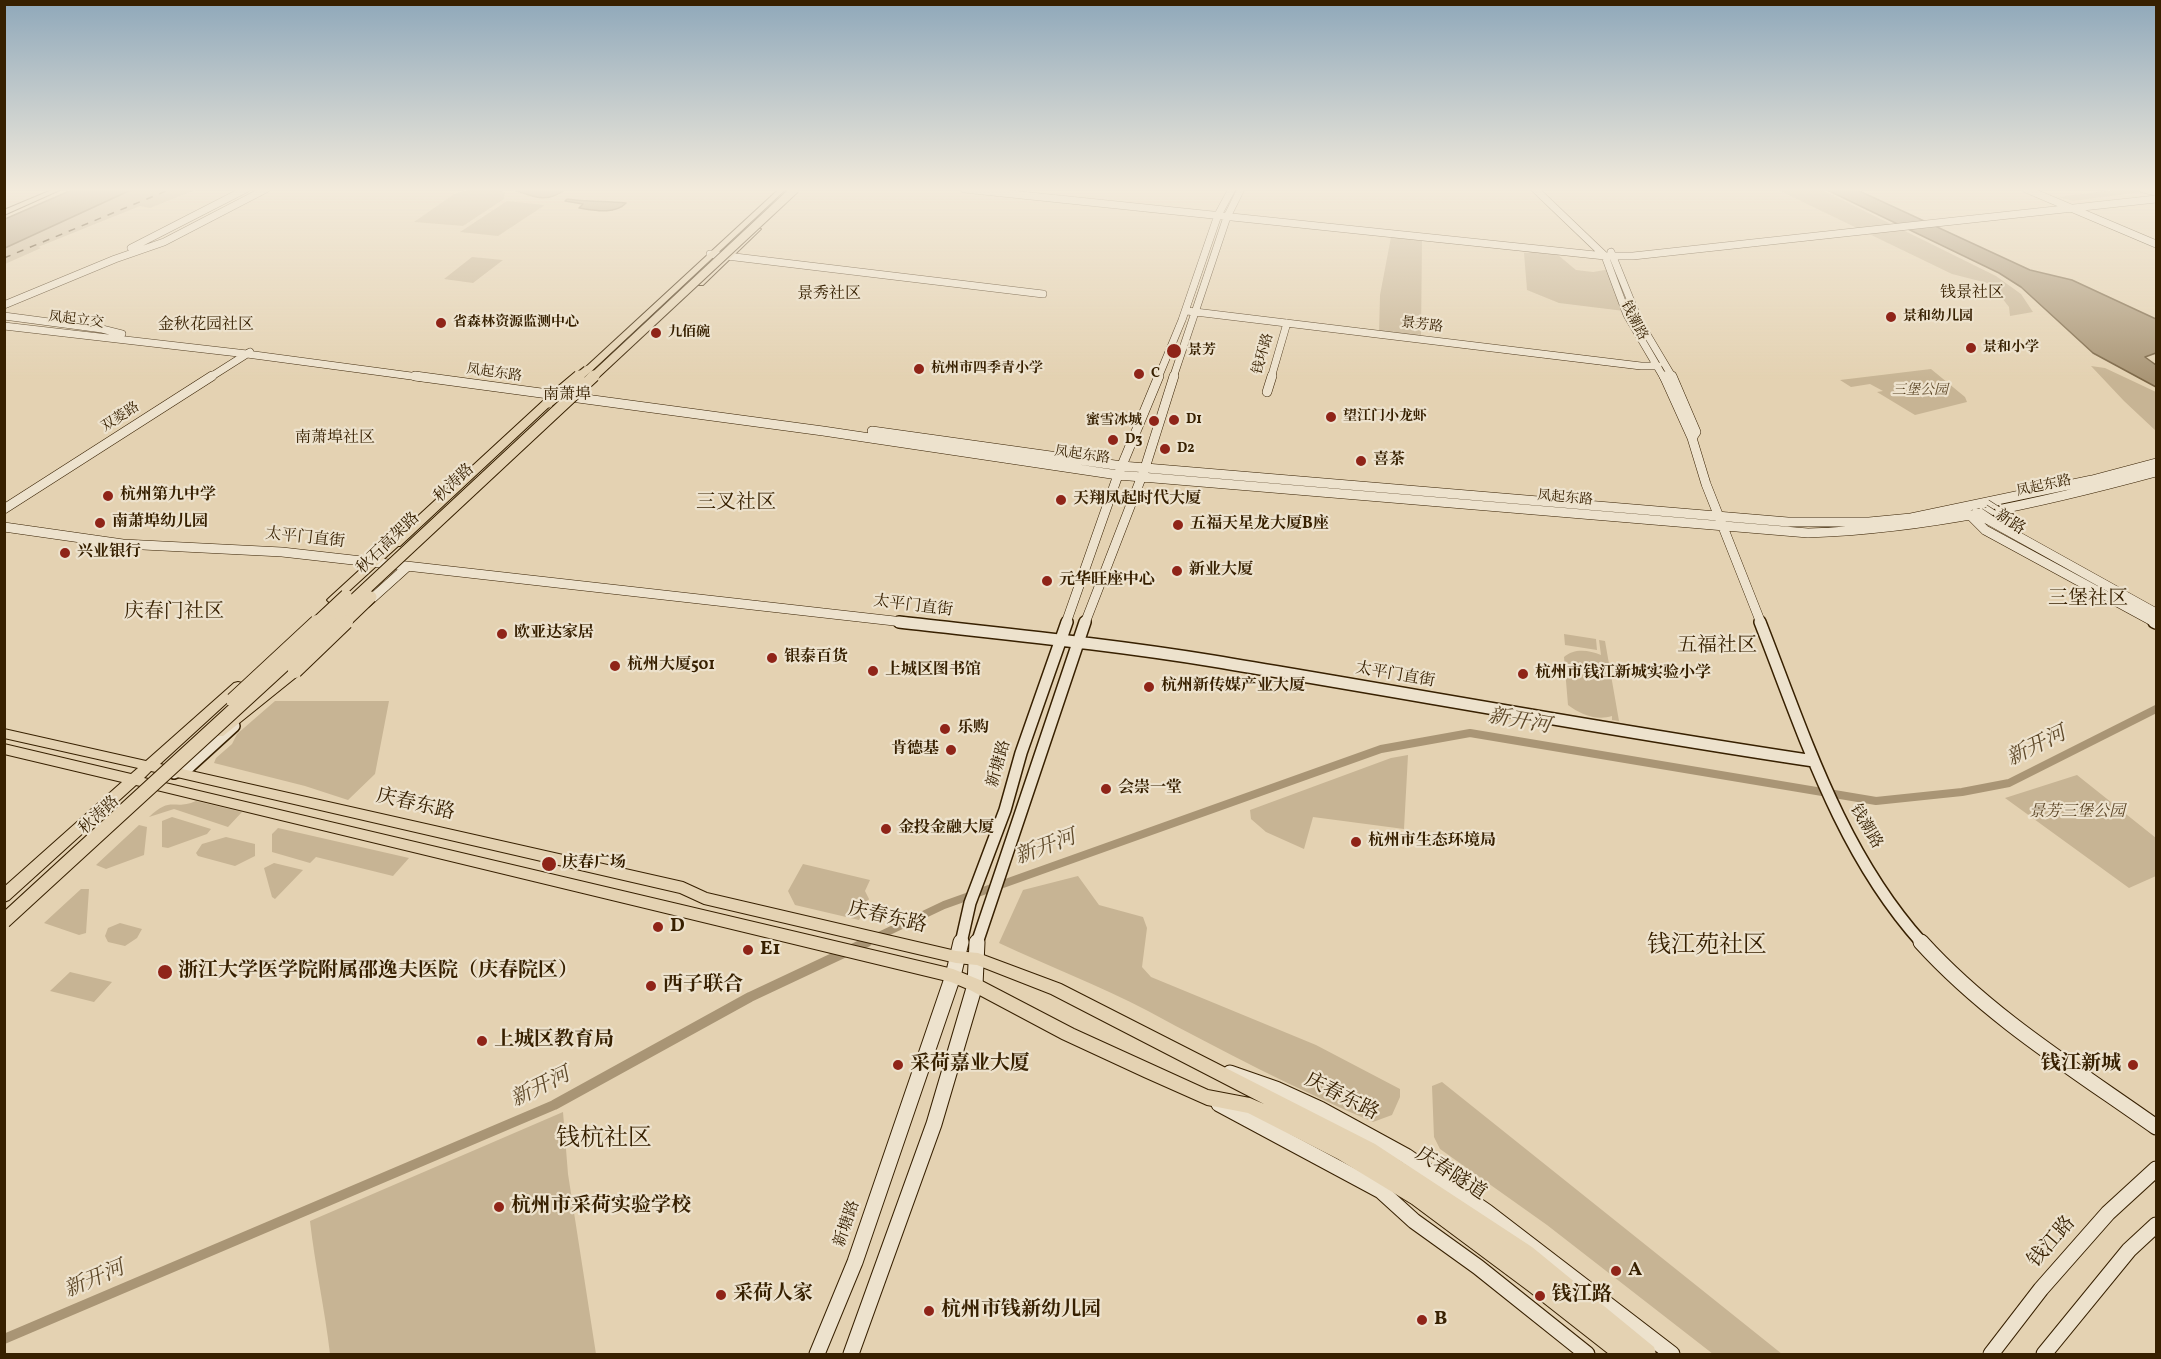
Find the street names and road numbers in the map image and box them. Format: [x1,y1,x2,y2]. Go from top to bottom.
street label: 钱潮路 [1616,298,1650,344]
street label: 凤起立交 [47,309,105,333]
street label: 景芳路 [1400,315,1444,337]
street label: 钱环路 [1250,331,1278,377]
street label: 凤起东路 [465,362,523,386]
street label: 双菱路 [99,400,143,436]
street label: 凤起东路 [1053,444,1111,468]
street label: 秋涛路 [431,461,479,507]
street label: 凤起东路 [2015,473,2073,501]
street label: 凤起东路 [1536,488,1594,510]
street label: 三新路 [1978,498,2028,540]
street label: 秋石高架路 [354,509,424,579]
street label: 太平门直街 [264,525,346,553]
street label: 太平门直街 [872,593,954,621]
street label: 太平门直街 [1354,660,1436,692]
street label: 新塘路 [984,738,1016,790]
street label: 庆春东路 [373,785,457,827]
street label: 秋涛路 [76,793,124,839]
street label: 钱潮路 [1845,801,1885,853]
street label: 庆春东路 [845,898,929,940]
street label: 庆春东路 [1300,1069,1382,1127]
street label: 庆春隧道 [1410,1143,1490,1207]
street label: 新塘路 [831,1198,865,1250]
street label: 钱江路 [2024,1212,2082,1274]

